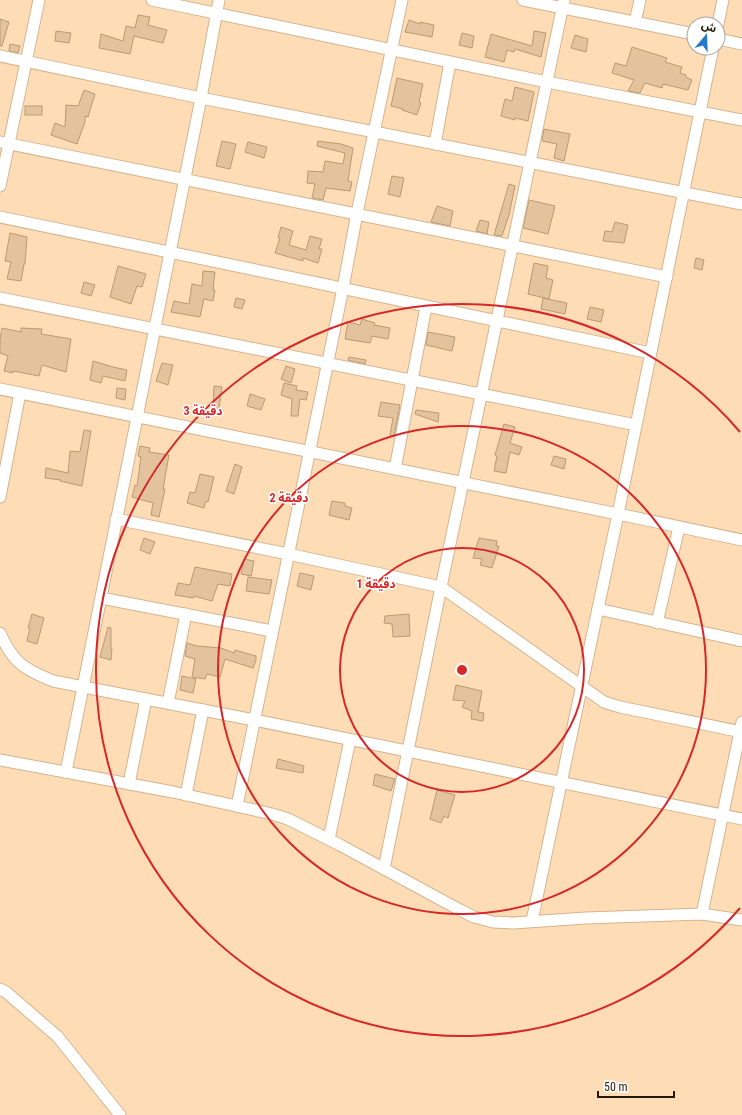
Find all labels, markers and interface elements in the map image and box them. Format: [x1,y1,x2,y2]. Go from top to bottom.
north arrow [686,16,726,56]
text: ش [700,18,718,36]
text: 3 دقيقة [183,404,223,418]
text: 2 دقيقة [269,491,309,505]
text: 1 دقيقة [356,577,396,591]
centre of rings [455,663,469,677]
scale bar [598,1073,674,1099]
text: 50 m [604,1080,628,1094]

